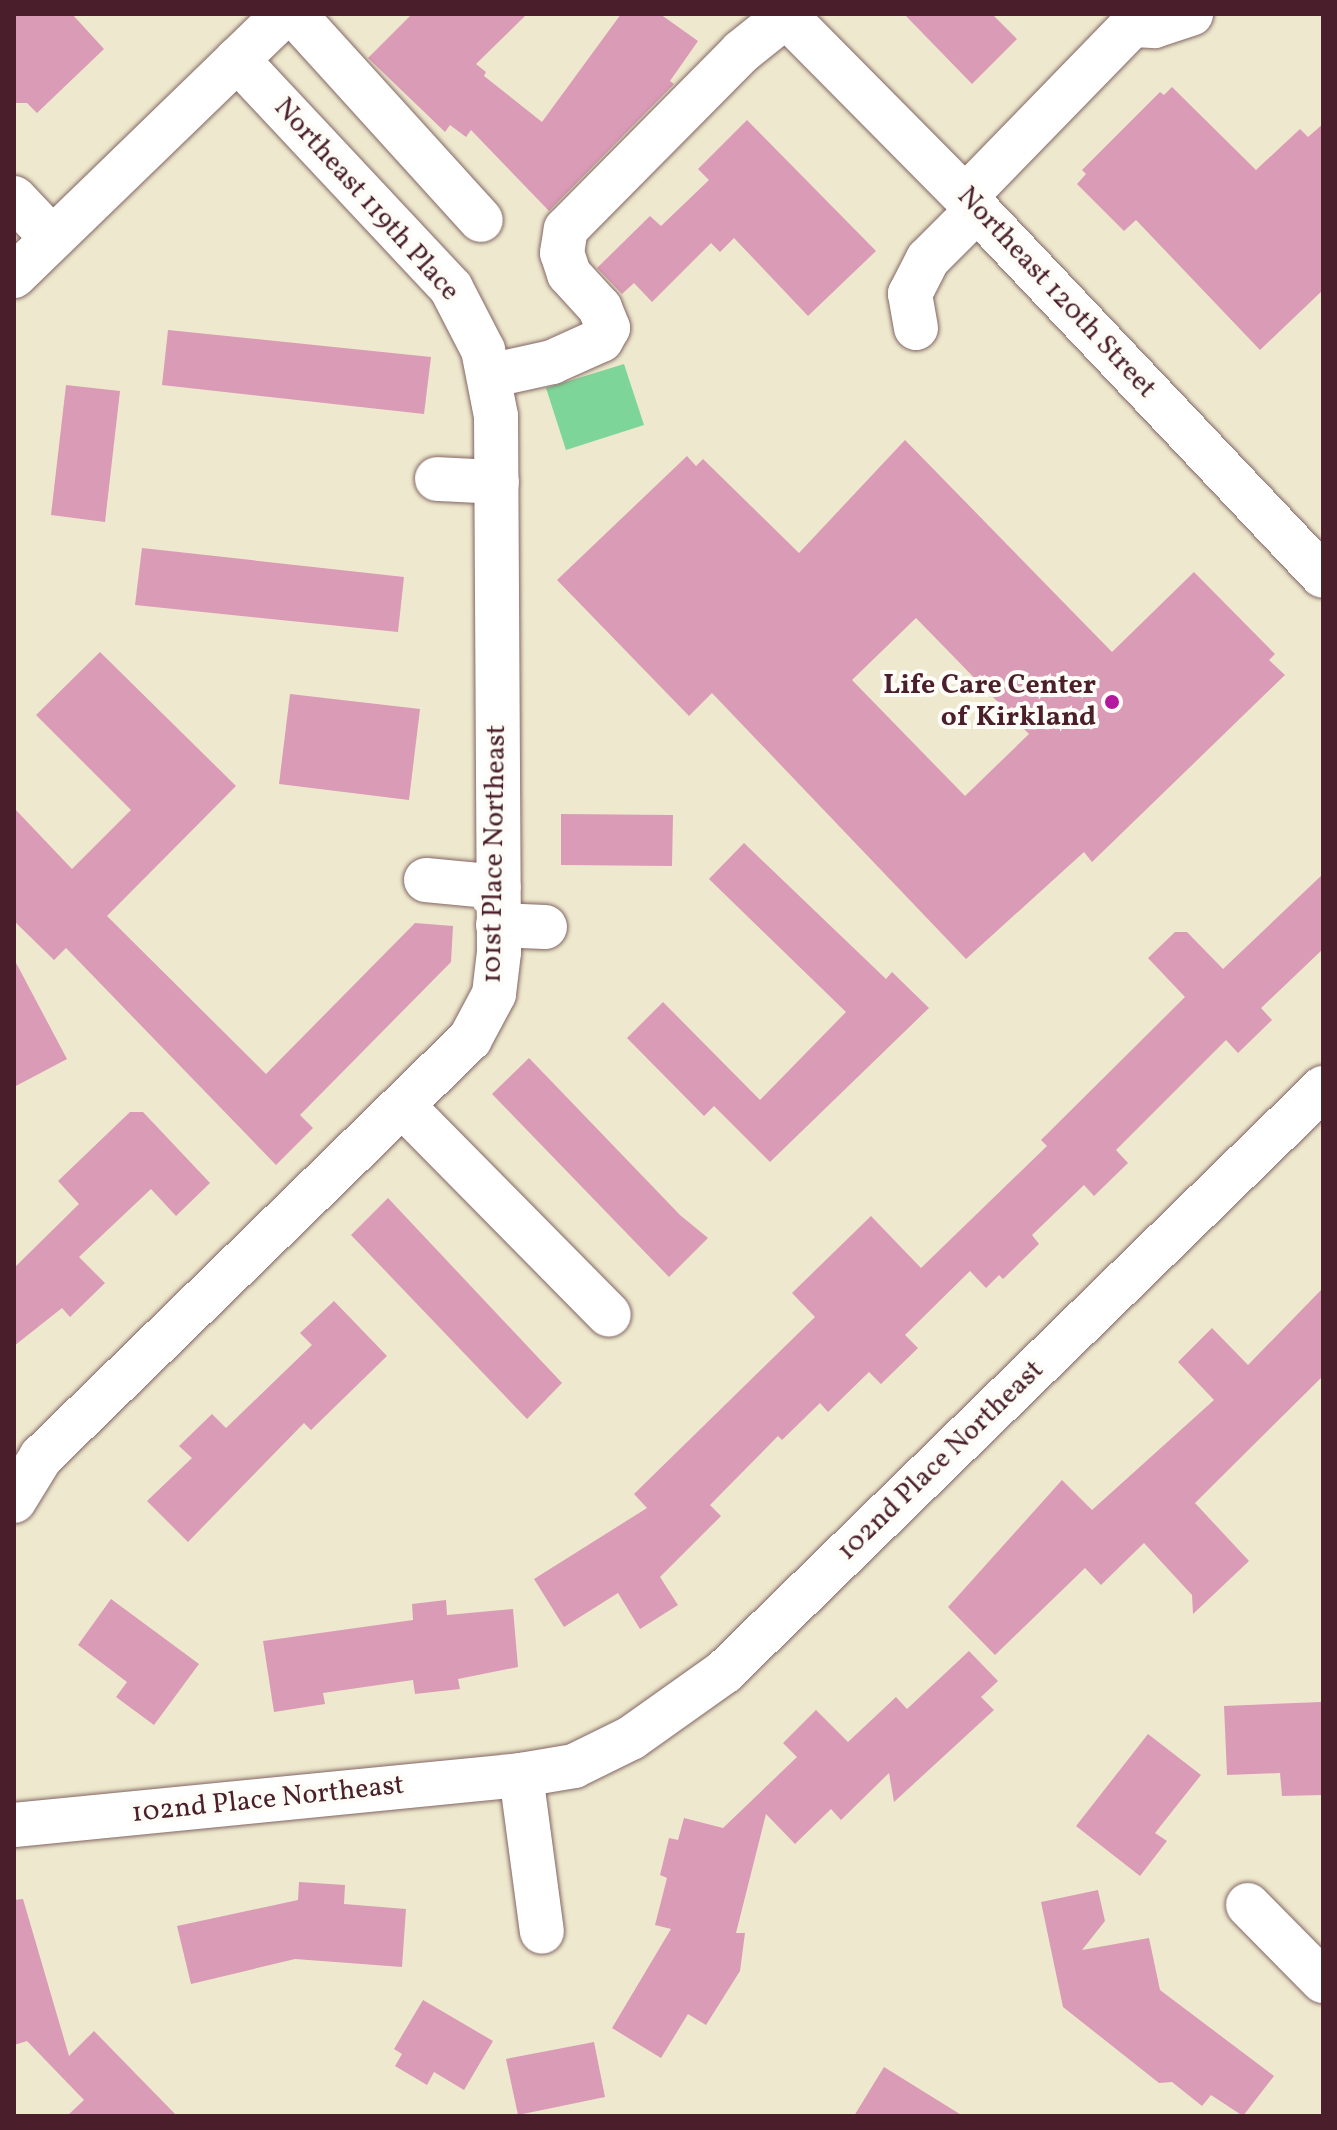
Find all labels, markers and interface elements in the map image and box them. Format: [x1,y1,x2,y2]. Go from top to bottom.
street label: Northeast 119th Place [266,92,466,308]
street label: Northeast 120th Street [949,180,1163,406]
place label: Life Care Center of Kirkland [883,669,1096,735]
marker: Life Care Center of Kirkland [1103,693,1121,711]
street label: 101st Place Northeast [476,724,514,984]
street label: 102nd Place Northeast [831,1354,1051,1568]
street label: 102nd Place Northeast [130,1769,406,1831]

